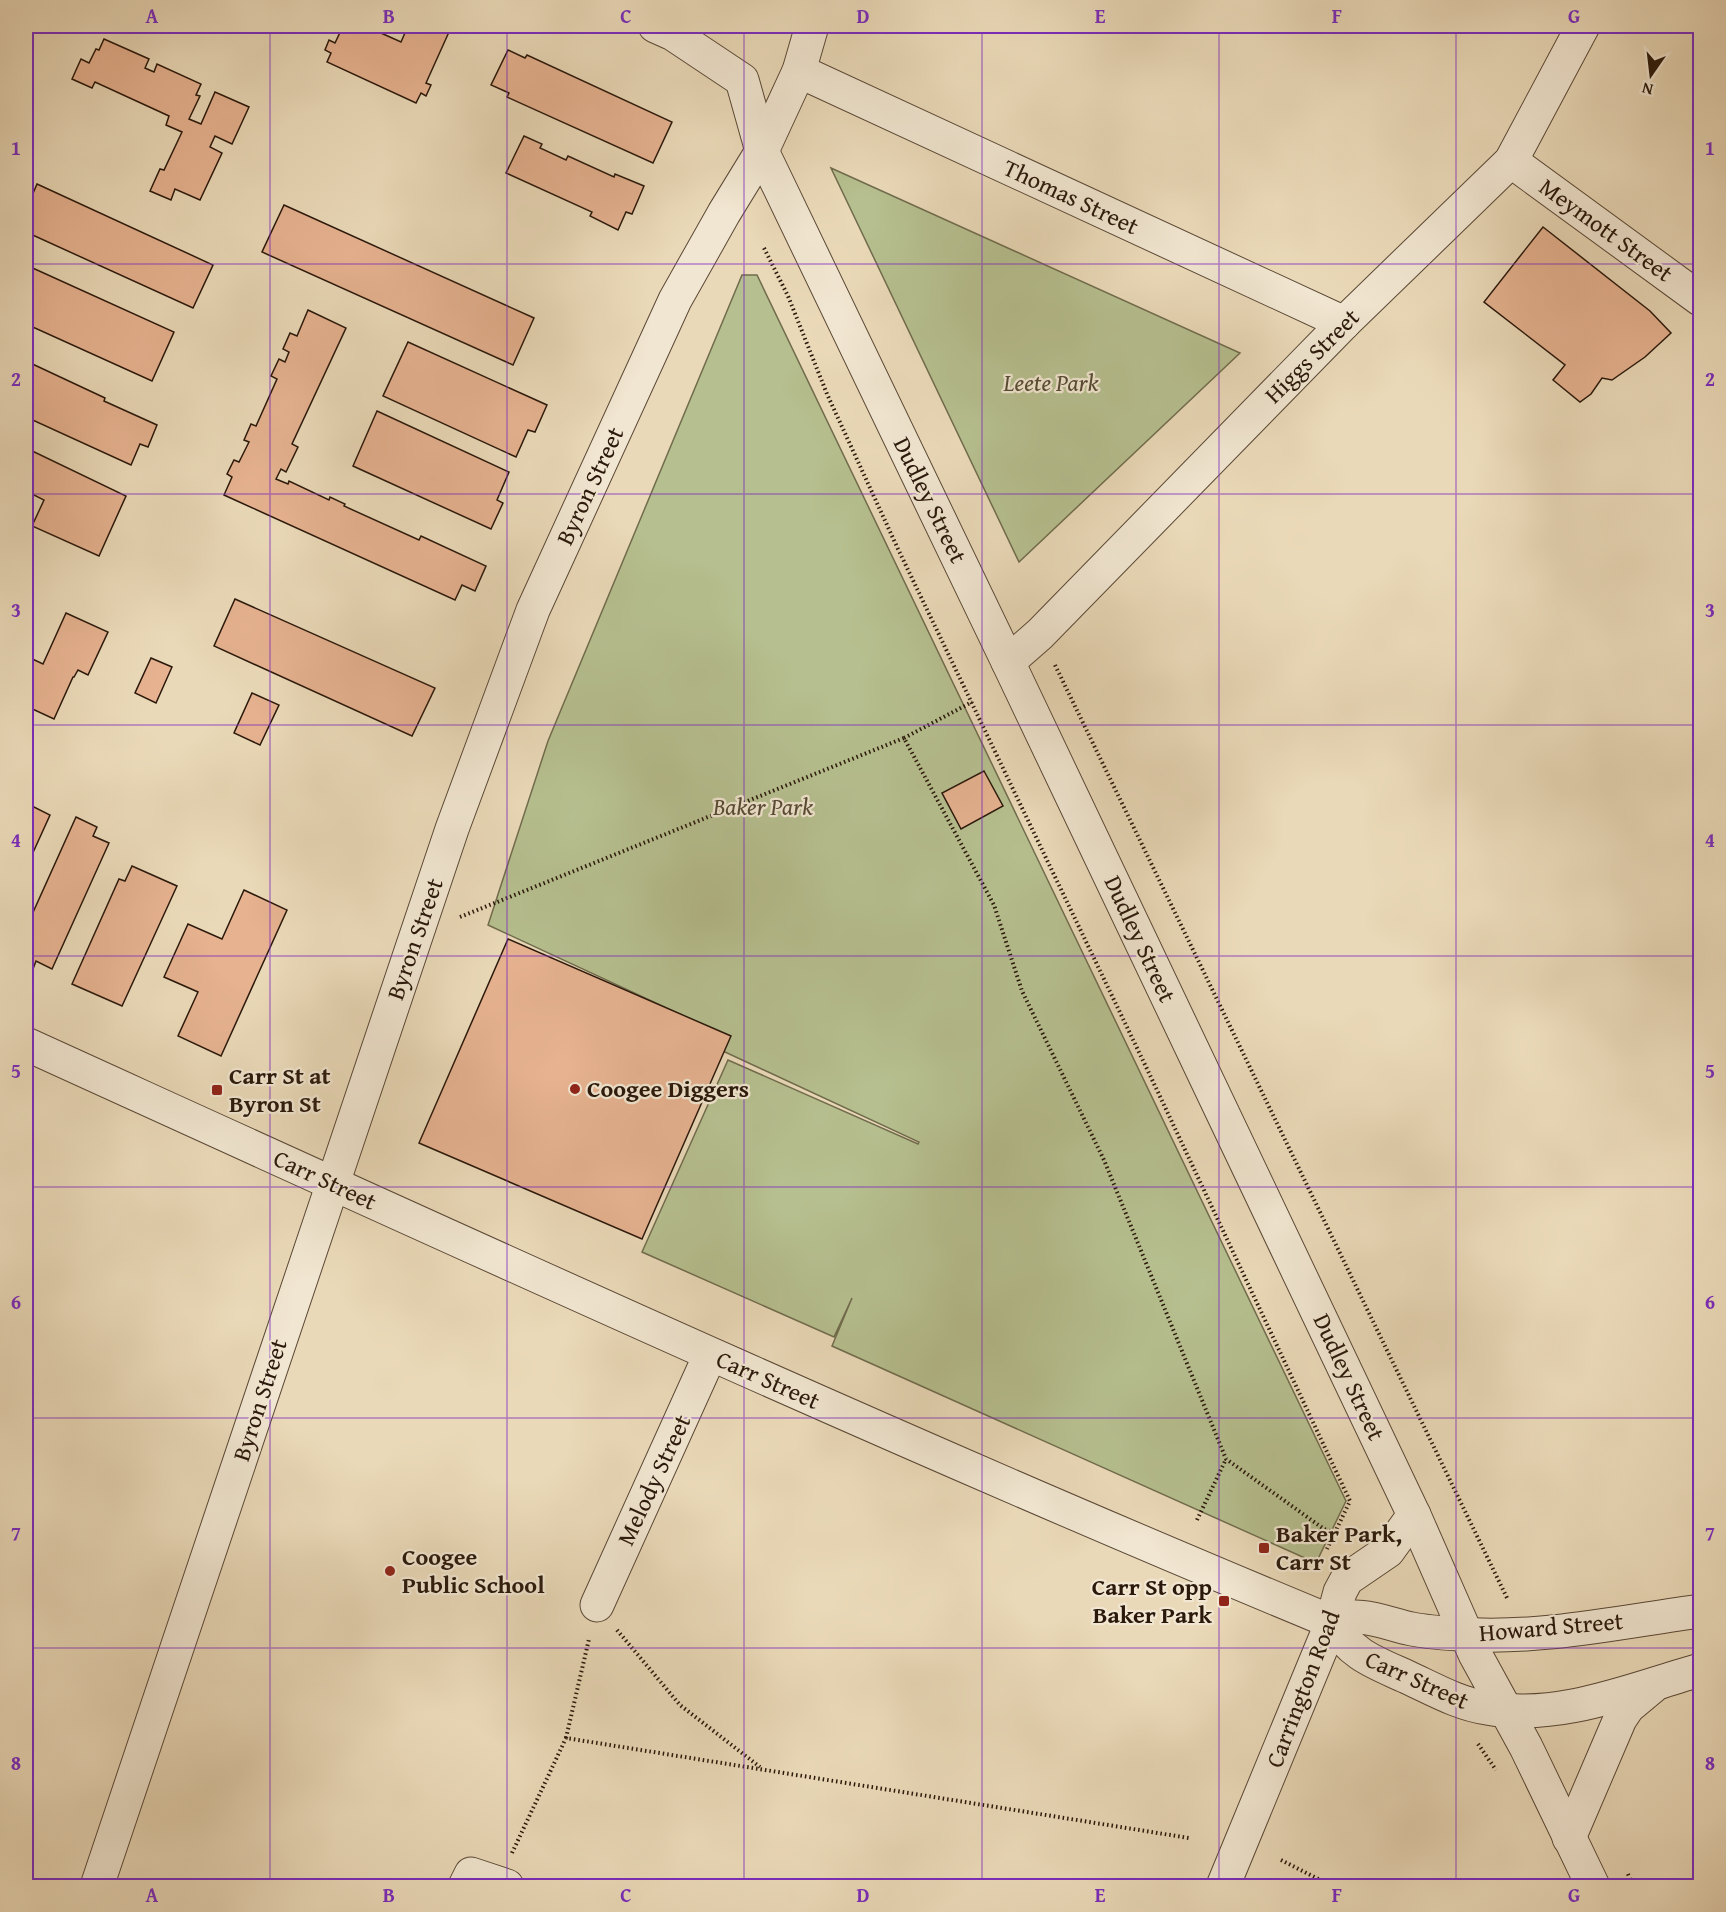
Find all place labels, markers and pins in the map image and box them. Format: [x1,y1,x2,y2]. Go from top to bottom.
place label: Carr St at Byron St [229,1058,331,1121]
place label: Coogee Diggers [587,1071,749,1106]
marker: Coogee Diggers [568,1082,582,1096]
marker: Carr St at Byron St [210,1083,224,1097]
place label: Baker Park, Carr St [1276,1516,1402,1579]
place label: Coogee Public School [402,1539,545,1602]
marker: Baker Park, Carr St [1257,1541,1271,1555]
marker: Coogee Public School [383,1564,397,1578]
place label: Carr St opp Baker Park [1092,1569,1212,1632]
marker: Carr St opp Baker Park [1217,1594,1231,1608]

